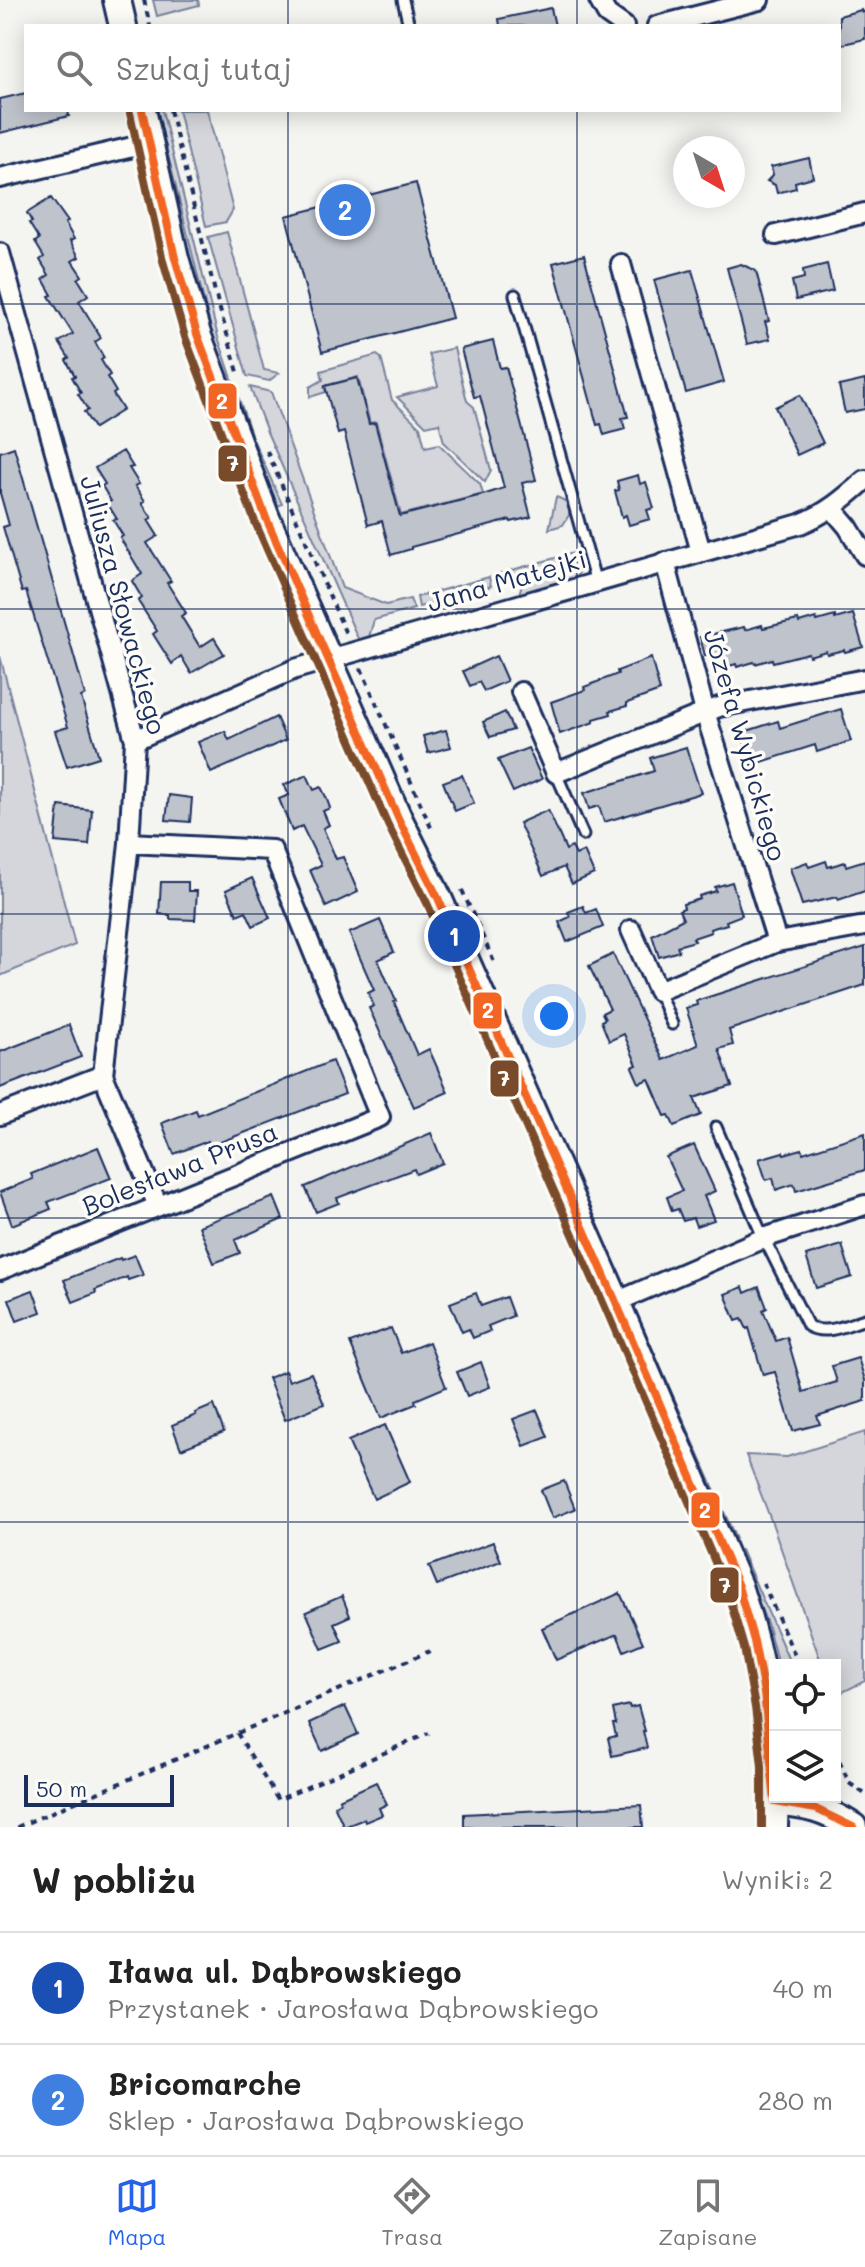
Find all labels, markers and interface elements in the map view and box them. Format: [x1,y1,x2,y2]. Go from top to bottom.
search box [24,24,841,112]
icon: search [52,46,96,90]
text: Szukaj tutaj [116,48,292,88]
north arrow [673,136,745,208]
pin: 2 [319,180,371,240]
line badge: 2 [207,382,238,420]
text: 2 [216,386,228,415]
line badge: 7 [217,444,248,483]
text: 7 [227,448,239,477]
street label: Juliusza Słowackiego [73,471,175,738]
street label: Jana Matejki [423,541,590,619]
street label: Józefa Wybickiego [697,625,795,864]
pin: 1 [428,906,480,966]
line badge: 2 [472,991,503,1030]
text: 2 [482,995,494,1024]
your location [534,996,574,1036]
line badge: 7 [489,1059,520,1098]
text: 7 [498,1063,510,1092]
street label: Bolesława Prusa [77,1113,282,1223]
line badge: 2 [690,1491,721,1529]
text: 2 [699,1495,711,1524]
line badge: 7 [709,1566,740,1604]
text: 7 [719,1570,731,1599]
map controls [769,1659,841,1803]
button: locate [769,1659,841,1731]
button: layers [769,1731,841,1803]
scale bar [24,1771,174,1807]
text: 50 m [36,1774,87,1803]
text: W pobliżu [32,1857,196,1902]
text: Wyniki: 2 [722,1862,833,1896]
text: Iława ul. Dąbrowskiego [108,1951,462,1991]
text: 1 [52,1971,64,2005]
text: 40 m [773,1971,833,2005]
text: Przystanek · Jarosława Dąbrowskiego [108,1991,598,2025]
text: Bricomarche [108,2063,301,2103]
text: 2 [51,2083,65,2117]
text: 280 m [758,2083,833,2117]
text: Sklep · Jarosława Dąbrowskiego [108,2103,524,2137]
tab: Mapa [108,2174,166,2251]
tab: Trasa [382,2174,443,2251]
tab: Zapisane [658,2174,757,2251]

